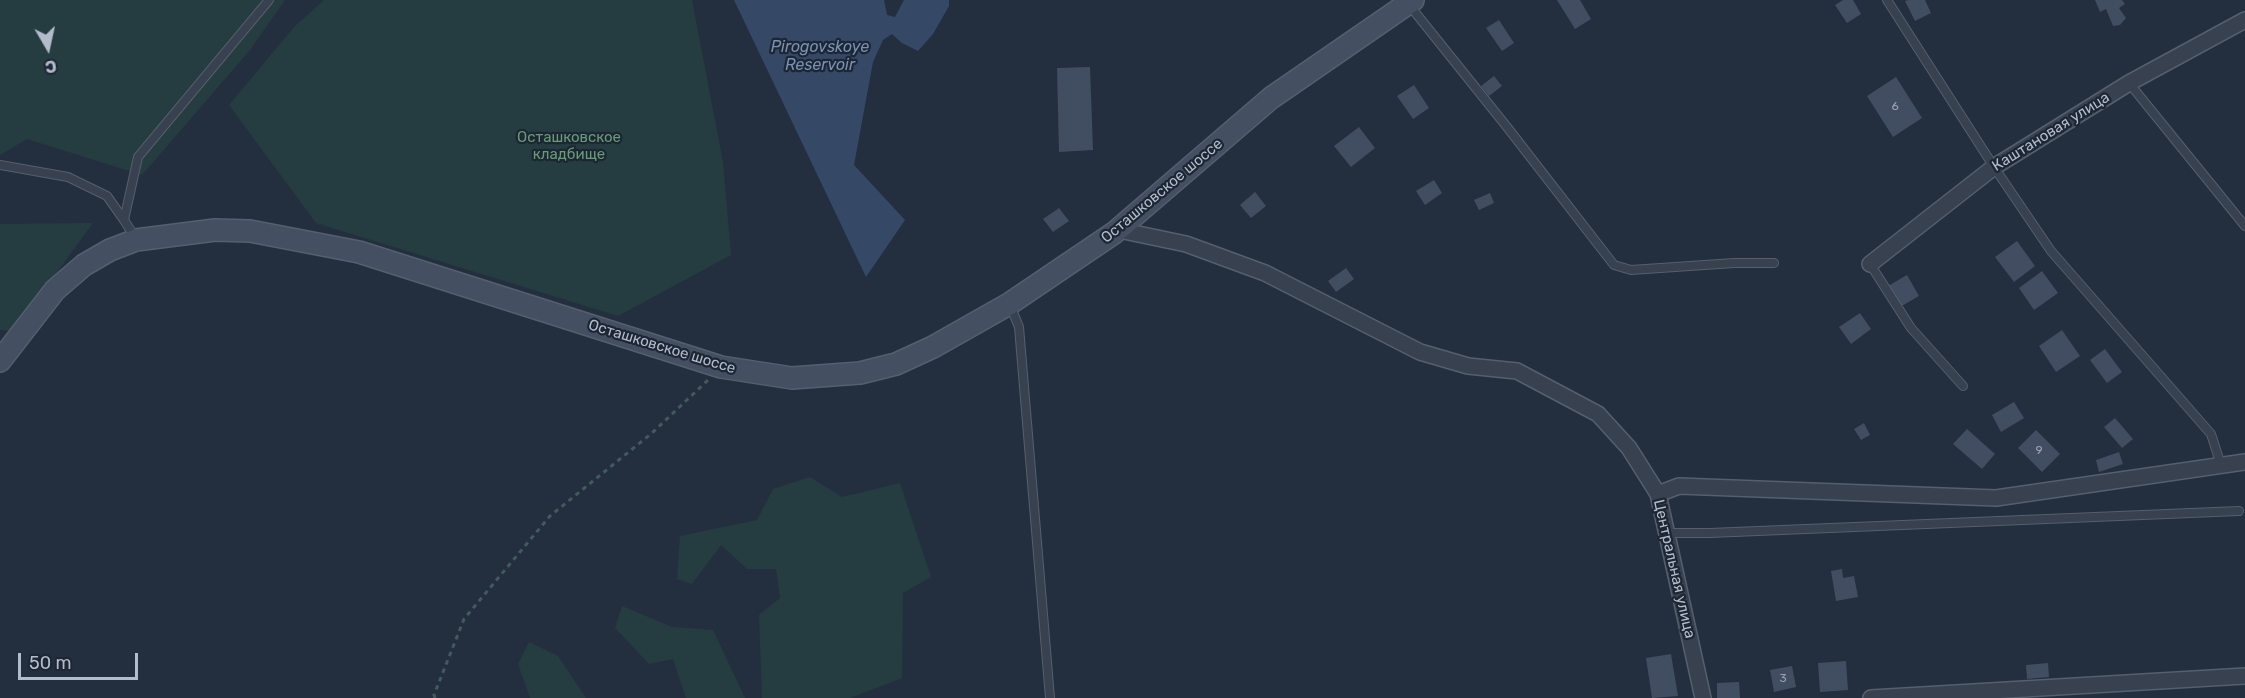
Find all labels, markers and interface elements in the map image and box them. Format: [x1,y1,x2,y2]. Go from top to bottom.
north arrow [18,18,78,78]
water label: Pirogovskoye Reservoir [771,37,869,75]
text: С [44,56,58,77]
street label: Каштановая улица [1989,89,2113,175]
house number: 6 [1891,100,1899,114]
park label: Осташковское кладбище [517,129,621,164]
street label: Осташковское шоссе [1098,135,1226,247]
street label: Осташковское шоссе [586,316,738,378]
house number: 9 [2035,444,2043,458]
street label: Центральная улица [1649,498,1699,640]
scale bar [21,641,141,679]
text: 50 m [29,652,72,674]
house number: 3 [1779,672,1787,686]

